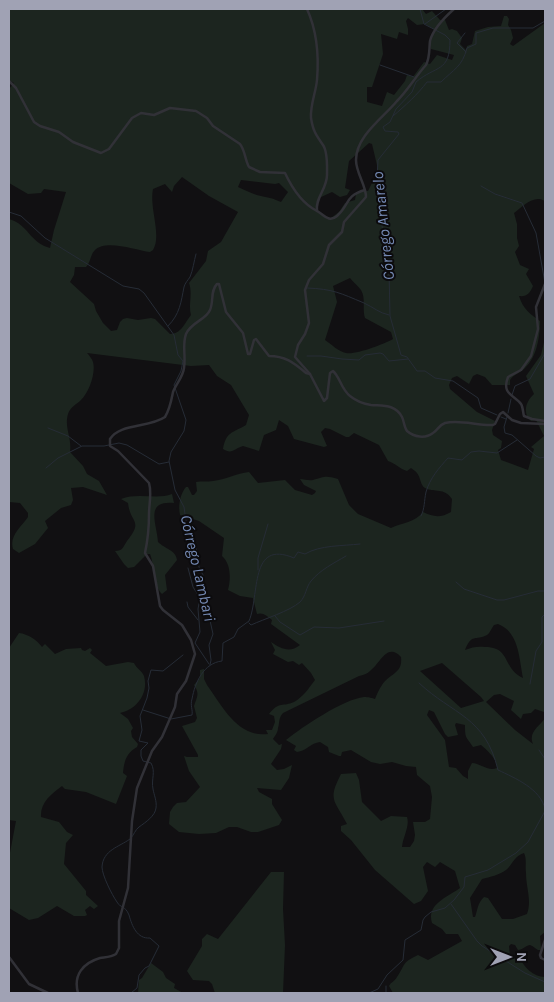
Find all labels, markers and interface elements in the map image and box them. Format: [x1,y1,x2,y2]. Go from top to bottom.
water label: Córrego Amarelo [368,171,398,281]
water label: Córrego Lambari [176,513,220,623]
north arrow [484,932,534,982]
text: N [513,952,530,962]

